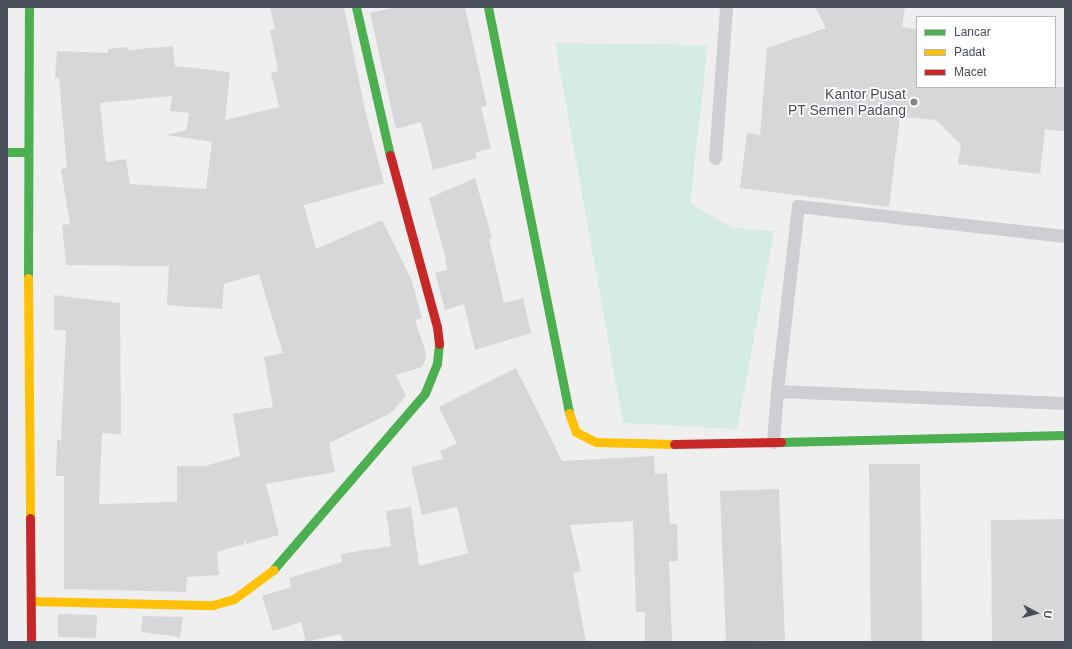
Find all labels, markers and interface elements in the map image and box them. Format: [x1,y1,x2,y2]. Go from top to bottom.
legend [916,16,1056,88]
text: Lancar [954,25,991,39]
text: Padat [954,45,985,59]
text: Macet [954,65,987,79]
place label: Kantor Pusat PT Semen Padang [788,86,906,118]
marker: Kantor Pusat PT Semen Padang [909,97,919,107]
north arrow [1016,593,1056,633]
text: U [1041,610,1054,619]

